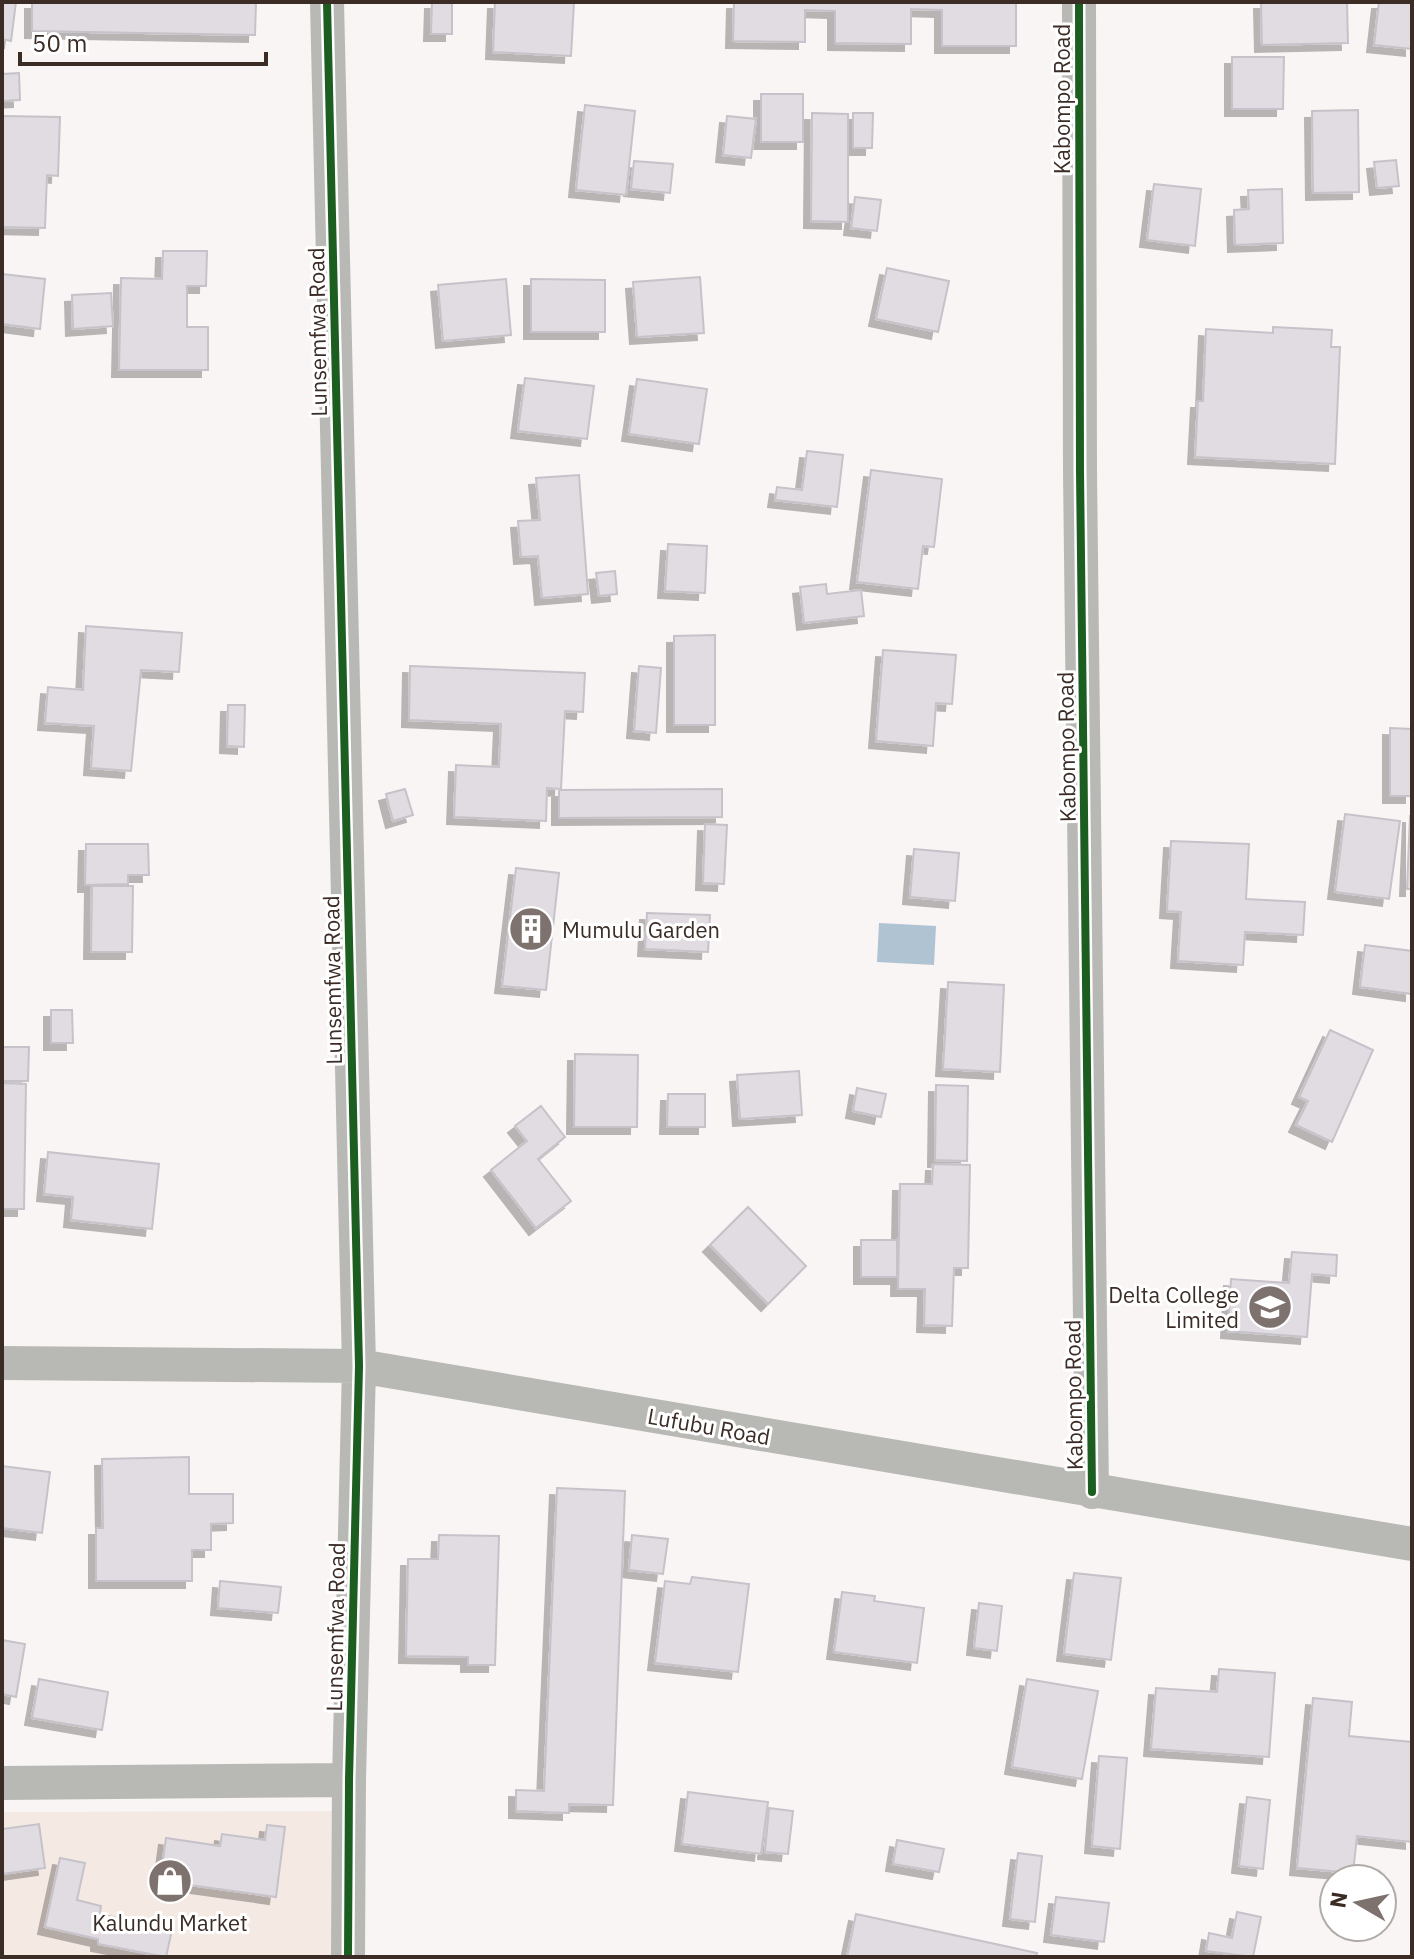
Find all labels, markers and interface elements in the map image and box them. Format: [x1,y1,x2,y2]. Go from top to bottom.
scale bar [20,16,266,66]
street label: Kabompo Road [1047,24,1076,174]
text: 50 m [32,27,87,59]
street label: Lunsemfwa Road [301,247,333,417]
street label: Kabompo Road [1050,672,1082,822]
street label: Lunsemfwa Road [316,895,348,1065]
building icon: Mumulu Garden [507,905,555,953]
place label: Mumulu Garden [562,915,720,944]
place label: Delta College Limited [1108,1280,1239,1334]
school or university icon: Delta College Limited [1246,1283,1294,1331]
street label: Kabompo Road [1057,1320,1089,1470]
street label: Lufubu Road [645,1401,773,1451]
street label: Lunsemfwa Road [319,1542,351,1712]
shop icon: Kalundu Market [146,1857,194,1905]
north arrow [1318,1863,1398,1943]
text: N [1322,1890,1353,1910]
place label: Kalundu Market [92,1908,248,1937]

